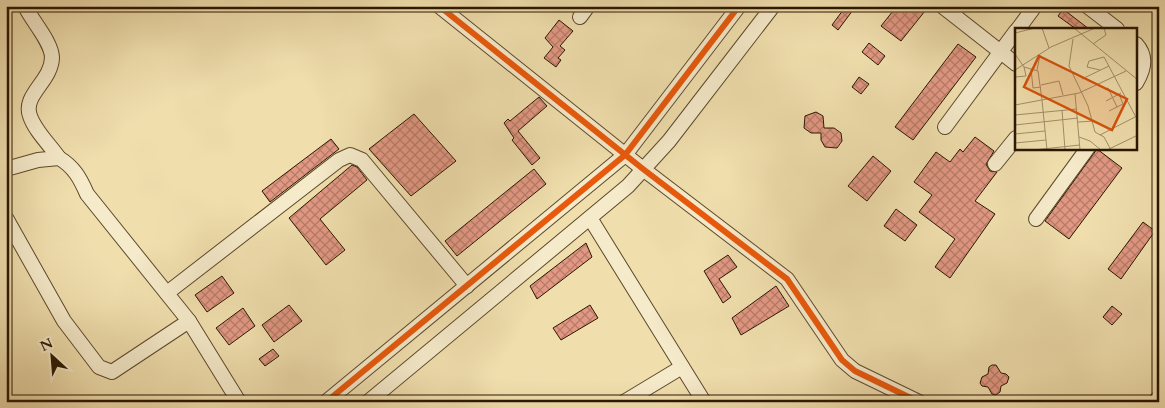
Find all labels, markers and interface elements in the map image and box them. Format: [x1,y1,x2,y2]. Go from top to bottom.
inset map [1015,28,1138,150]
north arrow [28,330,78,380]
text: N [37,334,56,356]

